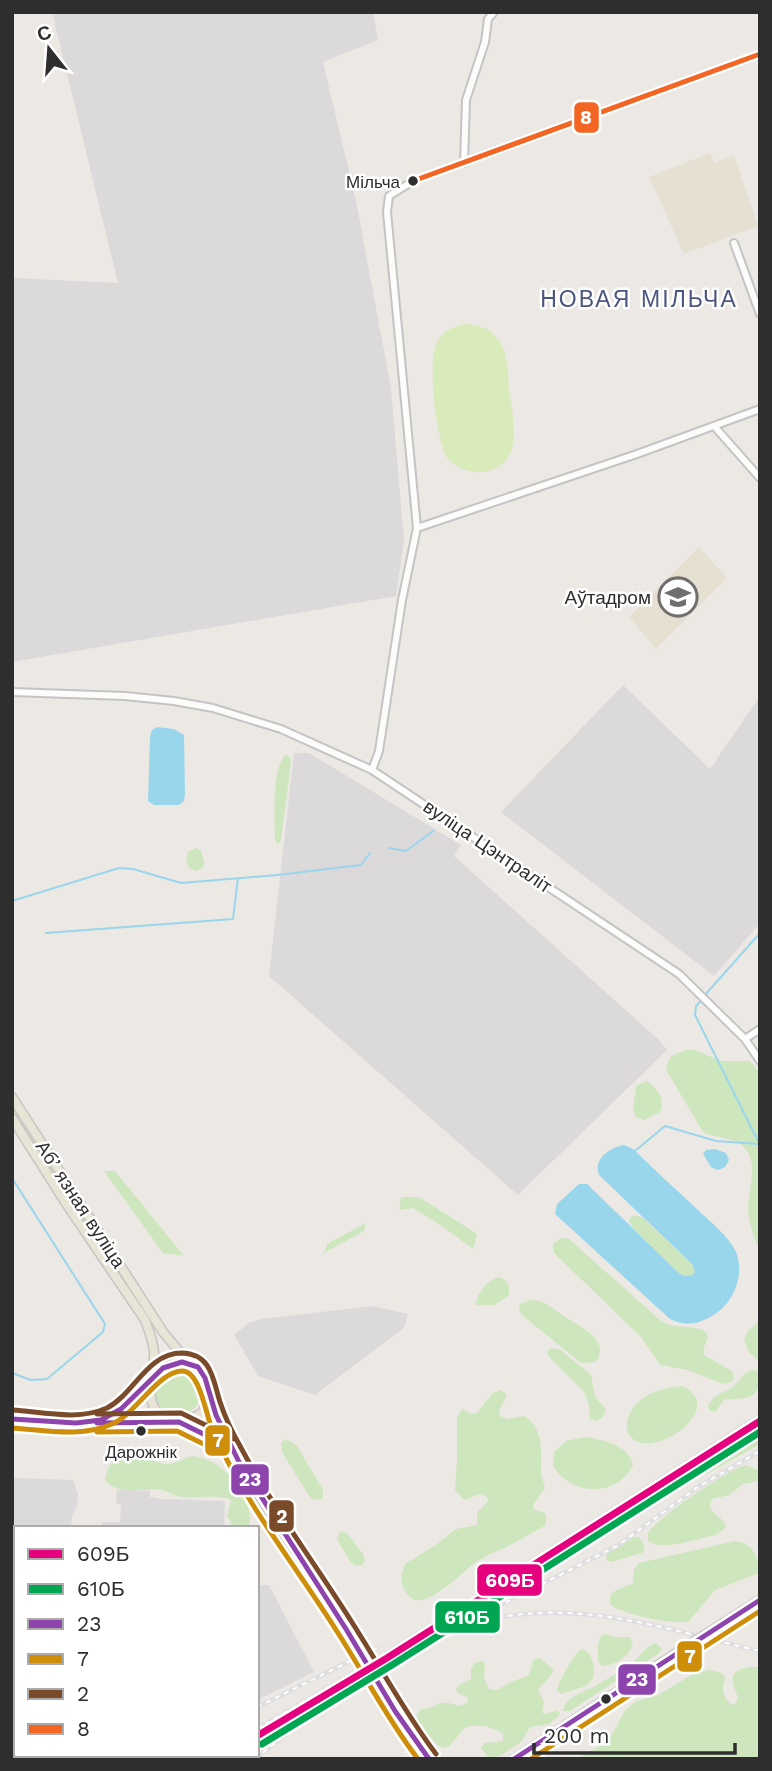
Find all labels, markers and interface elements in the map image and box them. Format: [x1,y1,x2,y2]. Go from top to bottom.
north arrow [14,14,84,84]
text: С [34,20,54,46]
line badge: 8 [573,101,600,134]
text: 8 [580,106,592,129]
place label: Мільча [346,172,401,192]
marker: Мільча [406,174,420,188]
district label: НОВАЯ МІЛЬЧА [540,286,738,313]
school or university icon: Аўтадром [657,576,699,618]
place label: Аўтадром [564,586,651,609]
street label: вуліца Цэнтраліт [419,795,557,898]
street label: Абʼязная вуліца [31,1136,131,1273]
marker: Дарожнік [134,1424,148,1438]
line badge: 7 [204,1424,231,1457]
text: 7 [212,1429,224,1452]
place label: Дарожнік [105,1442,177,1462]
line badge: 23 [230,1463,270,1496]
text: 23 [239,1468,261,1491]
line badge: 2 [268,1499,295,1533]
text: 2 [276,1505,288,1528]
legend [14,1526,259,1757]
text: 609Б [77,1541,130,1566]
line badge: 609Б [476,1563,543,1597]
text: 609Б [485,1569,535,1592]
text: 610Б [77,1576,125,1601]
line badge: 610Б [434,1600,501,1634]
text: 610Б [444,1606,490,1629]
text: 23 [77,1611,102,1636]
line badge: 7 [676,1640,703,1673]
text: 7 [684,1645,696,1668]
text: 7 [77,1646,89,1671]
line badge: 23 [617,1663,657,1696]
text: 23 [626,1668,648,1691]
text: 2 [77,1681,89,1706]
unlabelled marker [599,1692,613,1706]
scale bar [534,1712,735,1756]
text: 8 [77,1716,90,1741]
text: 200 m [544,1723,610,1748]

